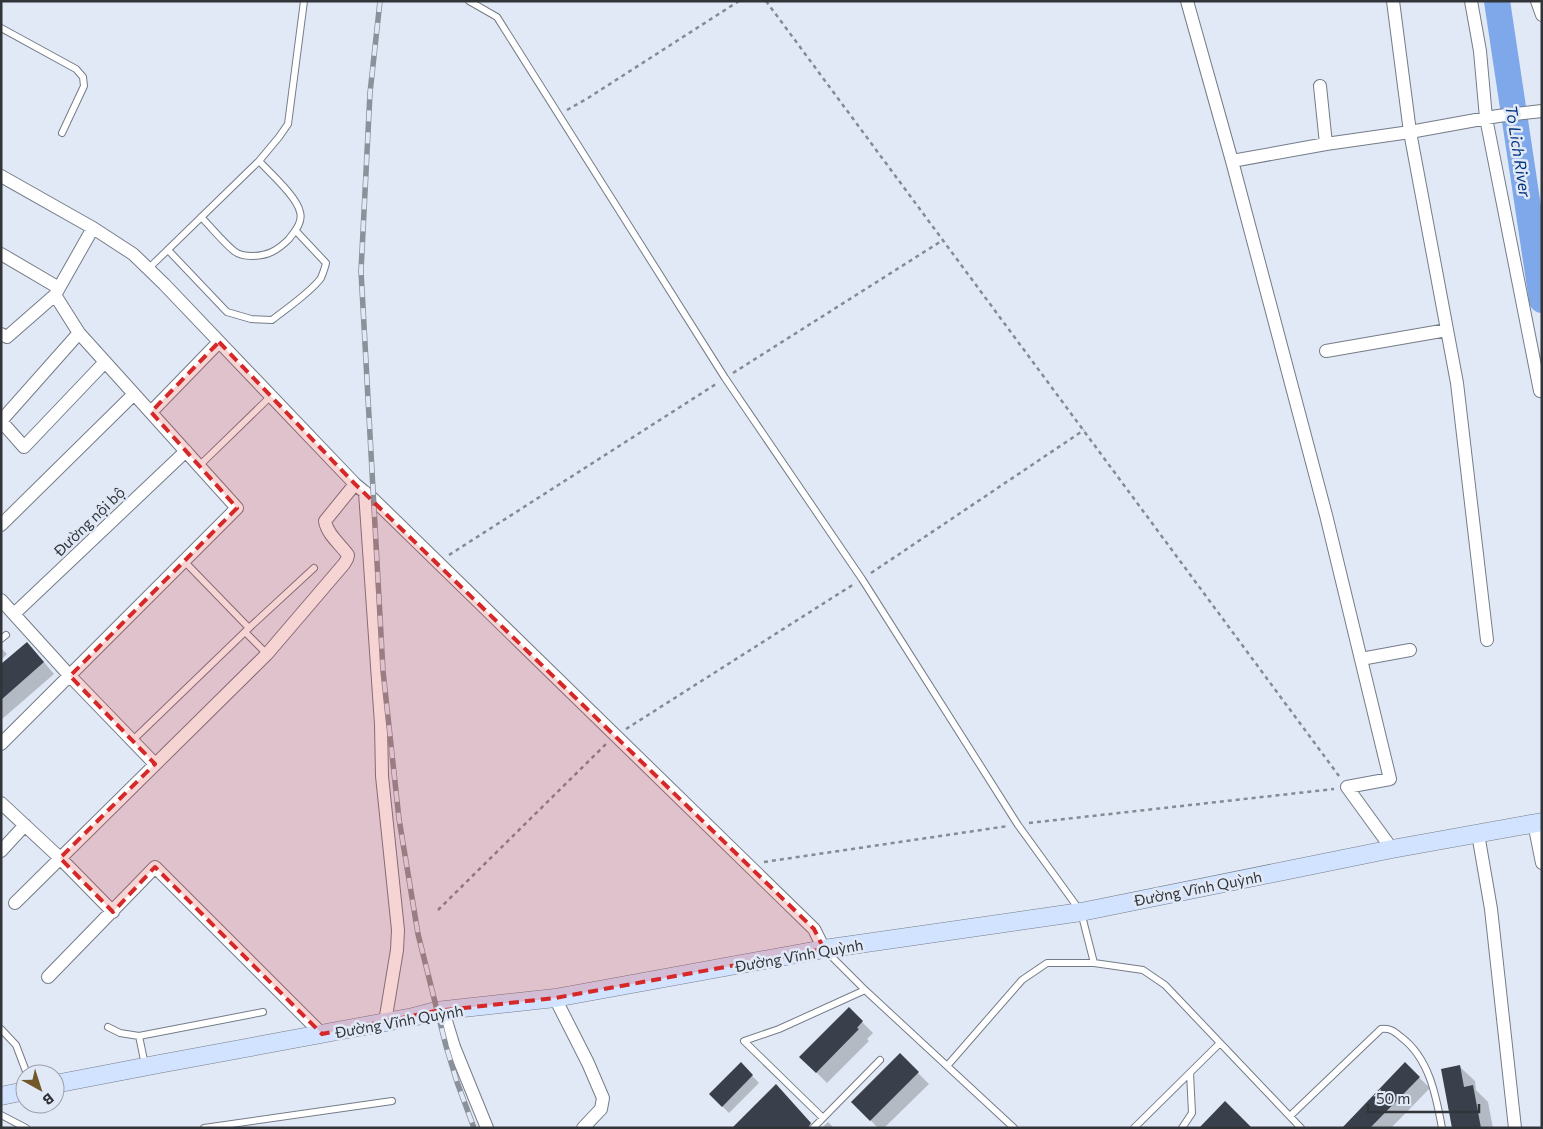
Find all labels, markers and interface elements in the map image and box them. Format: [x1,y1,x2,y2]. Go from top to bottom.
water label: To Lich River [1502,104,1536,199]
street label: Đường nội bộ [49,483,128,560]
street label: Đường Vĩnh Quỳnh [1132,867,1263,909]
street label: Đường Vĩnh Quỳnh [733,935,864,975]
street label: Đường Vĩnh Quỳnh [333,1001,464,1041]
north arrow [15,1064,65,1114]
scale bar [1368,1082,1479,1114]
text: 50 m [1376,1089,1410,1107]
text: B [40,1090,57,1109]

